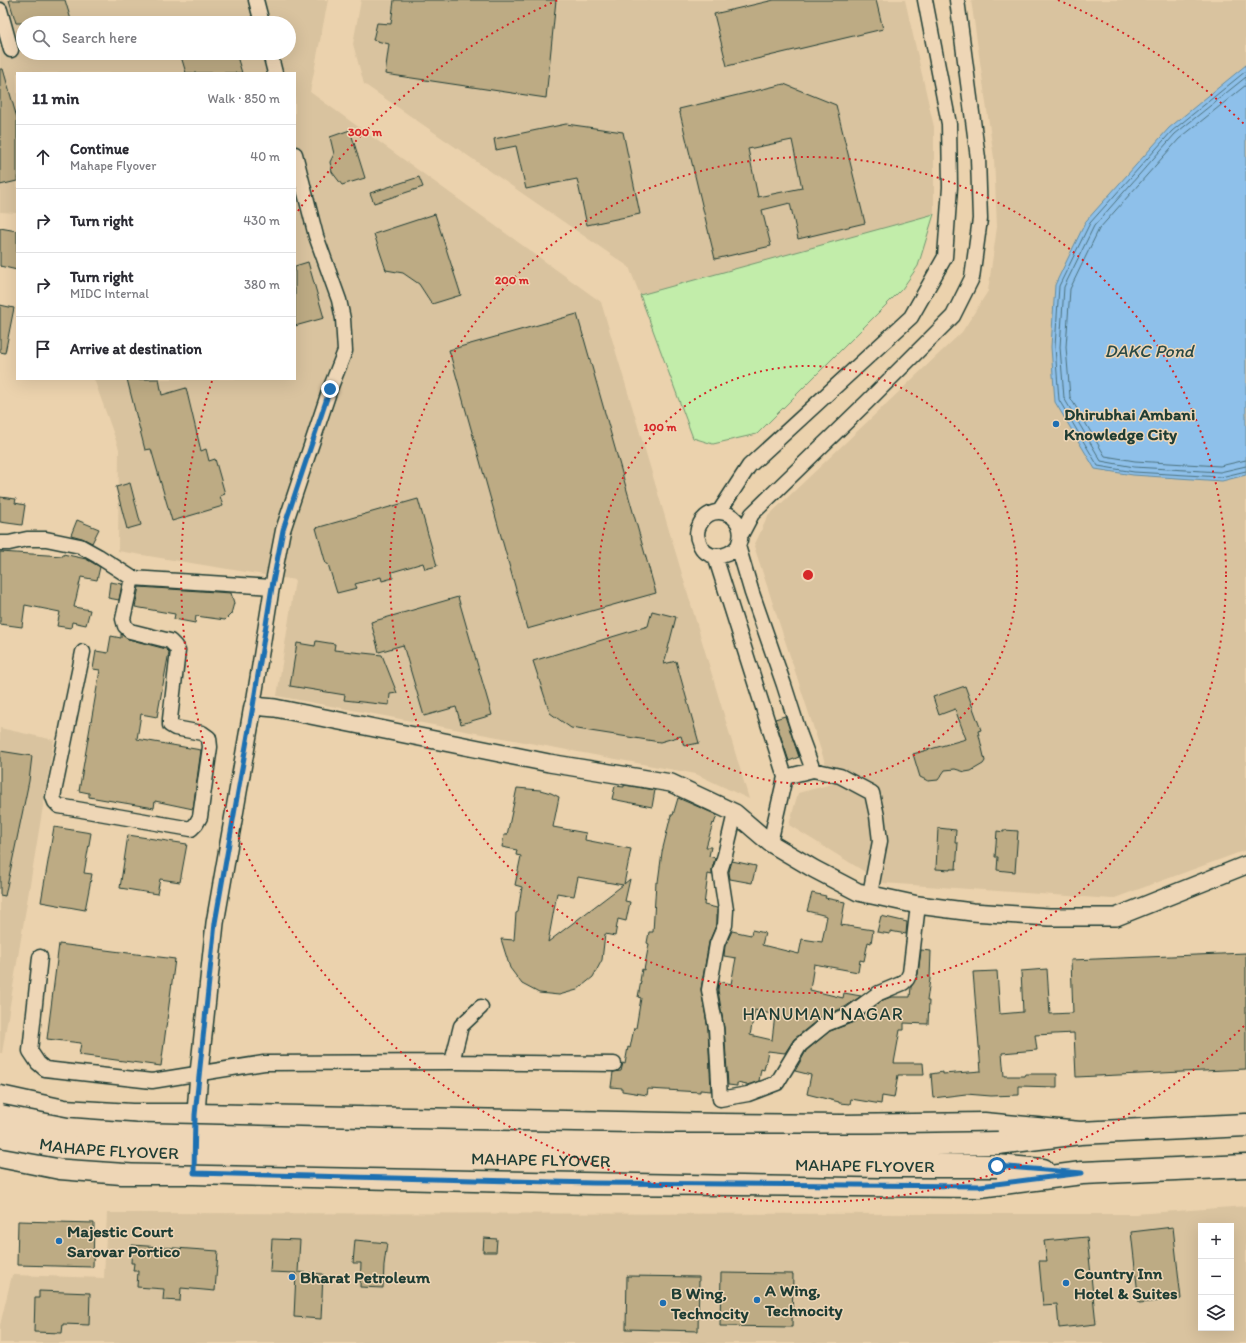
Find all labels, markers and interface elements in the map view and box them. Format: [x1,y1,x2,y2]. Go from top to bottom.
search box [16,16,296,60]
icon: search [30,27,52,49]
text: Search here [62,29,137,47]
text: 11 min [32,88,79,108]
text: Walk · 850 m [207,91,280,106]
text: 300 m [348,125,383,139]
text: Continue [70,140,129,158]
icon: ahead [32,146,54,168]
text: 40 m [250,149,280,164]
text: Mahape Flyover [70,158,156,173]
icon: right [32,210,54,232]
text: Turn right [70,212,134,230]
text: 430 m [243,213,280,228]
text: Turn right [70,268,134,286]
text: 200 m [495,273,530,287]
icon: right [32,274,54,296]
text: 380 m [244,277,280,292]
text: MIDC Internal [70,286,149,301]
icon: arrive [32,338,54,360]
text: Arrive at destination [70,340,202,358]
water label: DAKC Pond [1105,340,1196,362]
route end [321,380,339,398]
place label: Dhirubhai Ambani Knowledge City [1064,404,1195,445]
marker: Dhirubhai Ambani Knowledge City [1051,419,1061,429]
text: 100 m [643,420,677,434]
centre of rings [801,568,815,582]
district label: HANUMAN NAGAR [742,1003,904,1025]
street label: MAHAPE FLYOVER [38,1133,179,1163]
street label: MAHAPE FLYOVER [471,1148,611,1171]
street label: MAHAPE FLYOVER [795,1154,935,1176]
route start [988,1157,1006,1175]
place label: Majestic Court Sarovar Portico [67,1221,180,1261]
map controls [1198,1223,1234,1331]
button: + [1198,1223,1234,1259]
marker: Majestic Court Sarovar Portico [54,1236,64,1246]
button: − [1198,1259,1234,1295]
place label: Country Inn Hotel & Suites [1074,1263,1178,1303]
place label: Bharat Petroleum [300,1267,431,1287]
marker: Bharat Petroleum [287,1272,297,1282]
marker: Country Inn Hotel & Suites [1061,1278,1071,1288]
place label: A Wing, Technocity [764,1280,844,1321]
place label: B Wing, Technocity [670,1283,750,1324]
marker: A Wing, Technocity [752,1295,762,1305]
button: layers [1198,1295,1234,1331]
marker: B Wing, Technocity [658,1298,668,1308]

